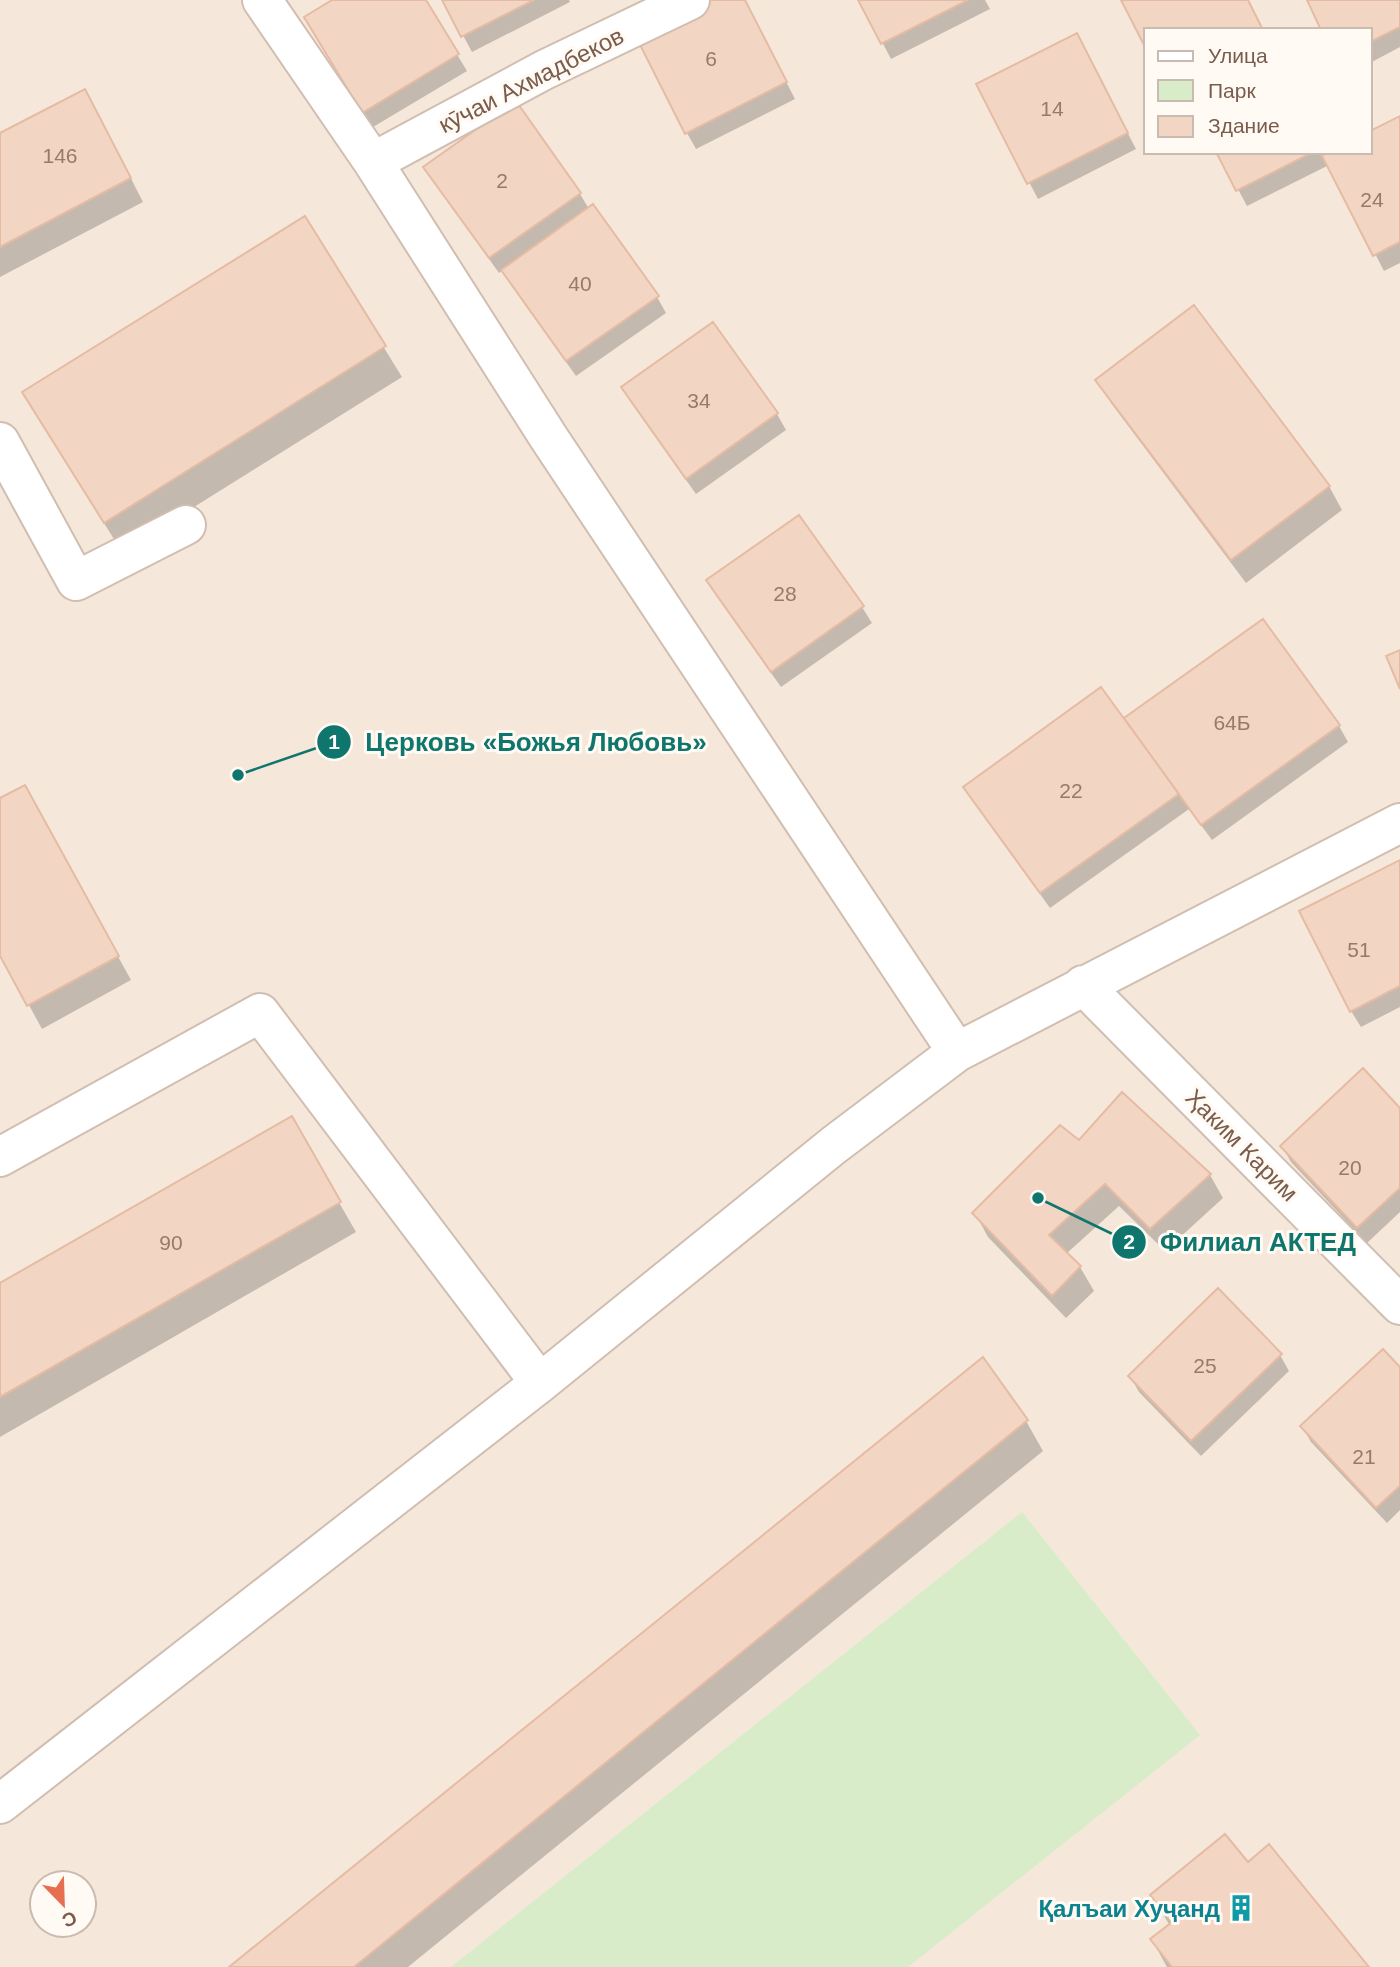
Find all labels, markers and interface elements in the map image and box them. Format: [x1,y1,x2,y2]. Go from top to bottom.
street label: кӯчаи Ахмадбеков [434,22,628,138]
legend [1144,28,1372,154]
text: Улица [1208,44,1268,67]
house number: 6 [705,47,717,70]
text: Парк [1208,79,1256,102]
house number: 14 [1040,97,1064,120]
text: Здание [1208,114,1280,137]
house number: 146 [42,144,78,167]
house number: 2 [496,169,508,192]
house number: 24 [1360,188,1384,211]
house number: 40 [568,272,592,295]
house number: 34 [687,389,711,412]
house number: 28 [773,582,797,605]
house number: 64Б [1213,711,1251,734]
callout: Церковь «Божья Любовь» [317,718,721,765]
text: Церковь «Божья Любовь» [365,727,707,757]
text: 1 [328,730,340,753]
house number: 22 [1059,779,1083,802]
house number: 51 [1347,938,1371,961]
street label: Ҳаким Карим [1180,1083,1304,1207]
house number: 20 [1338,1156,1362,1179]
callout: Филиал AКТЕД [1111,1219,1370,1266]
text: Филиал AКТЕД [1160,1227,1356,1257]
text: 2 [1123,1230,1135,1253]
house number: 90 [159,1231,183,1254]
house number: 25 [1193,1354,1217,1377]
house number: 21 [1352,1445,1376,1468]
north arrow [28,1869,98,1939]
building icon: Қалъаи Хуҷанд [1226,1893,1256,1923]
place label: Қалъаи Хуҷанд [1038,1895,1220,1922]
text: С [59,1907,80,1932]

